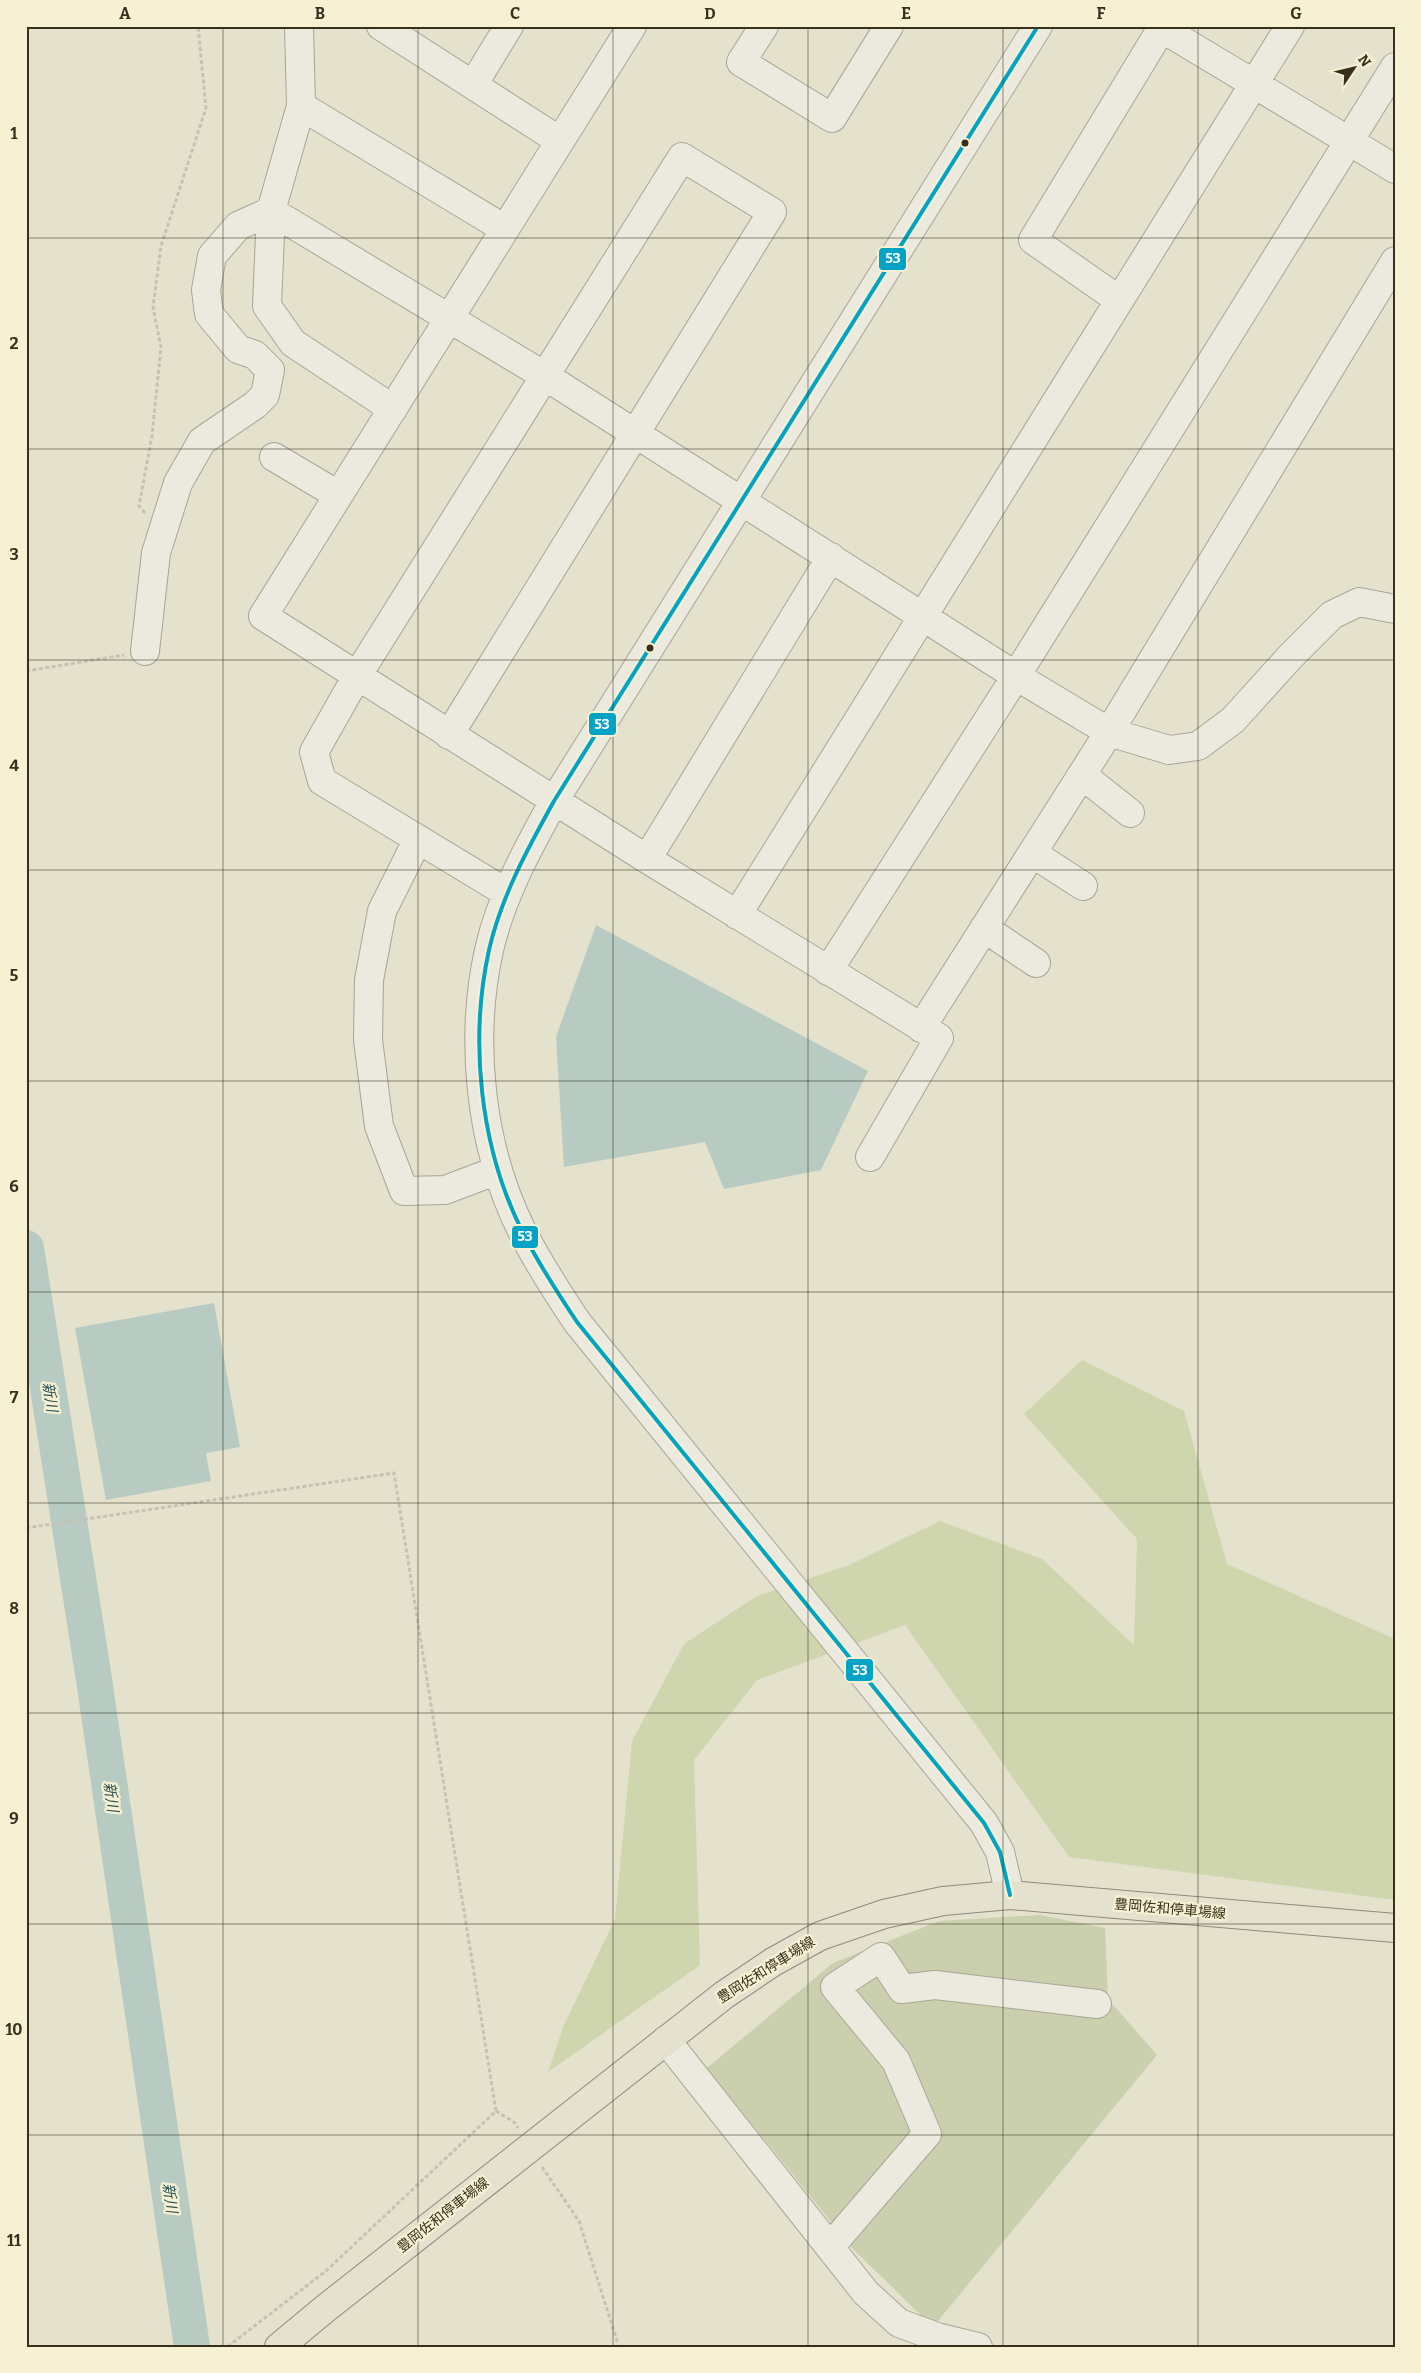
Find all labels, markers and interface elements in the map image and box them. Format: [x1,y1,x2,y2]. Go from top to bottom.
text: A [119,4,131,23]
text: B [315,4,325,23]
text: C [510,4,520,23]
text: D [704,4,716,23]
text: E [901,4,911,23]
text: F [1097,4,1106,23]
text: G [1290,4,1302,23]
north arrow [1328,42,1378,92]
text: N [1354,52,1374,70]
text: 1 [11,124,18,143]
unlabelled marker [960,138,970,148]
line badge: 53 [878,247,907,271]
text: 53 [885,250,901,267]
text: 2 [9,334,19,353]
text: 3 [9,545,19,564]
unlabelled marker [645,643,655,653]
line badge: 53 [588,712,617,736]
text: 53 [594,716,610,733]
text: 4 [9,756,19,775]
text: 5 [10,966,19,985]
text: 6 [9,1177,19,1196]
line badge: 53 [511,1225,539,1249]
text: 53 [517,1228,533,1245]
water label: 新川 [39,1381,62,1415]
text: 7 [10,1388,19,1407]
text: 8 [9,1599,19,1618]
line badge: 53 [845,1658,874,1682]
text: 53 [852,1662,868,1679]
water label: 新川 [100,1781,122,1815]
text: 9 [9,1809,19,1828]
street label: 豊岡佐和停車場線 [1113,1896,1227,1922]
street label: 豊岡佐和停車場線 [714,1933,818,2007]
text: 10 [5,2020,23,2039]
street label: 豊岡佐和停車場線 [394,2174,492,2256]
water label: 新川 [159,2182,181,2216]
text: 11 [7,2231,21,2250]

